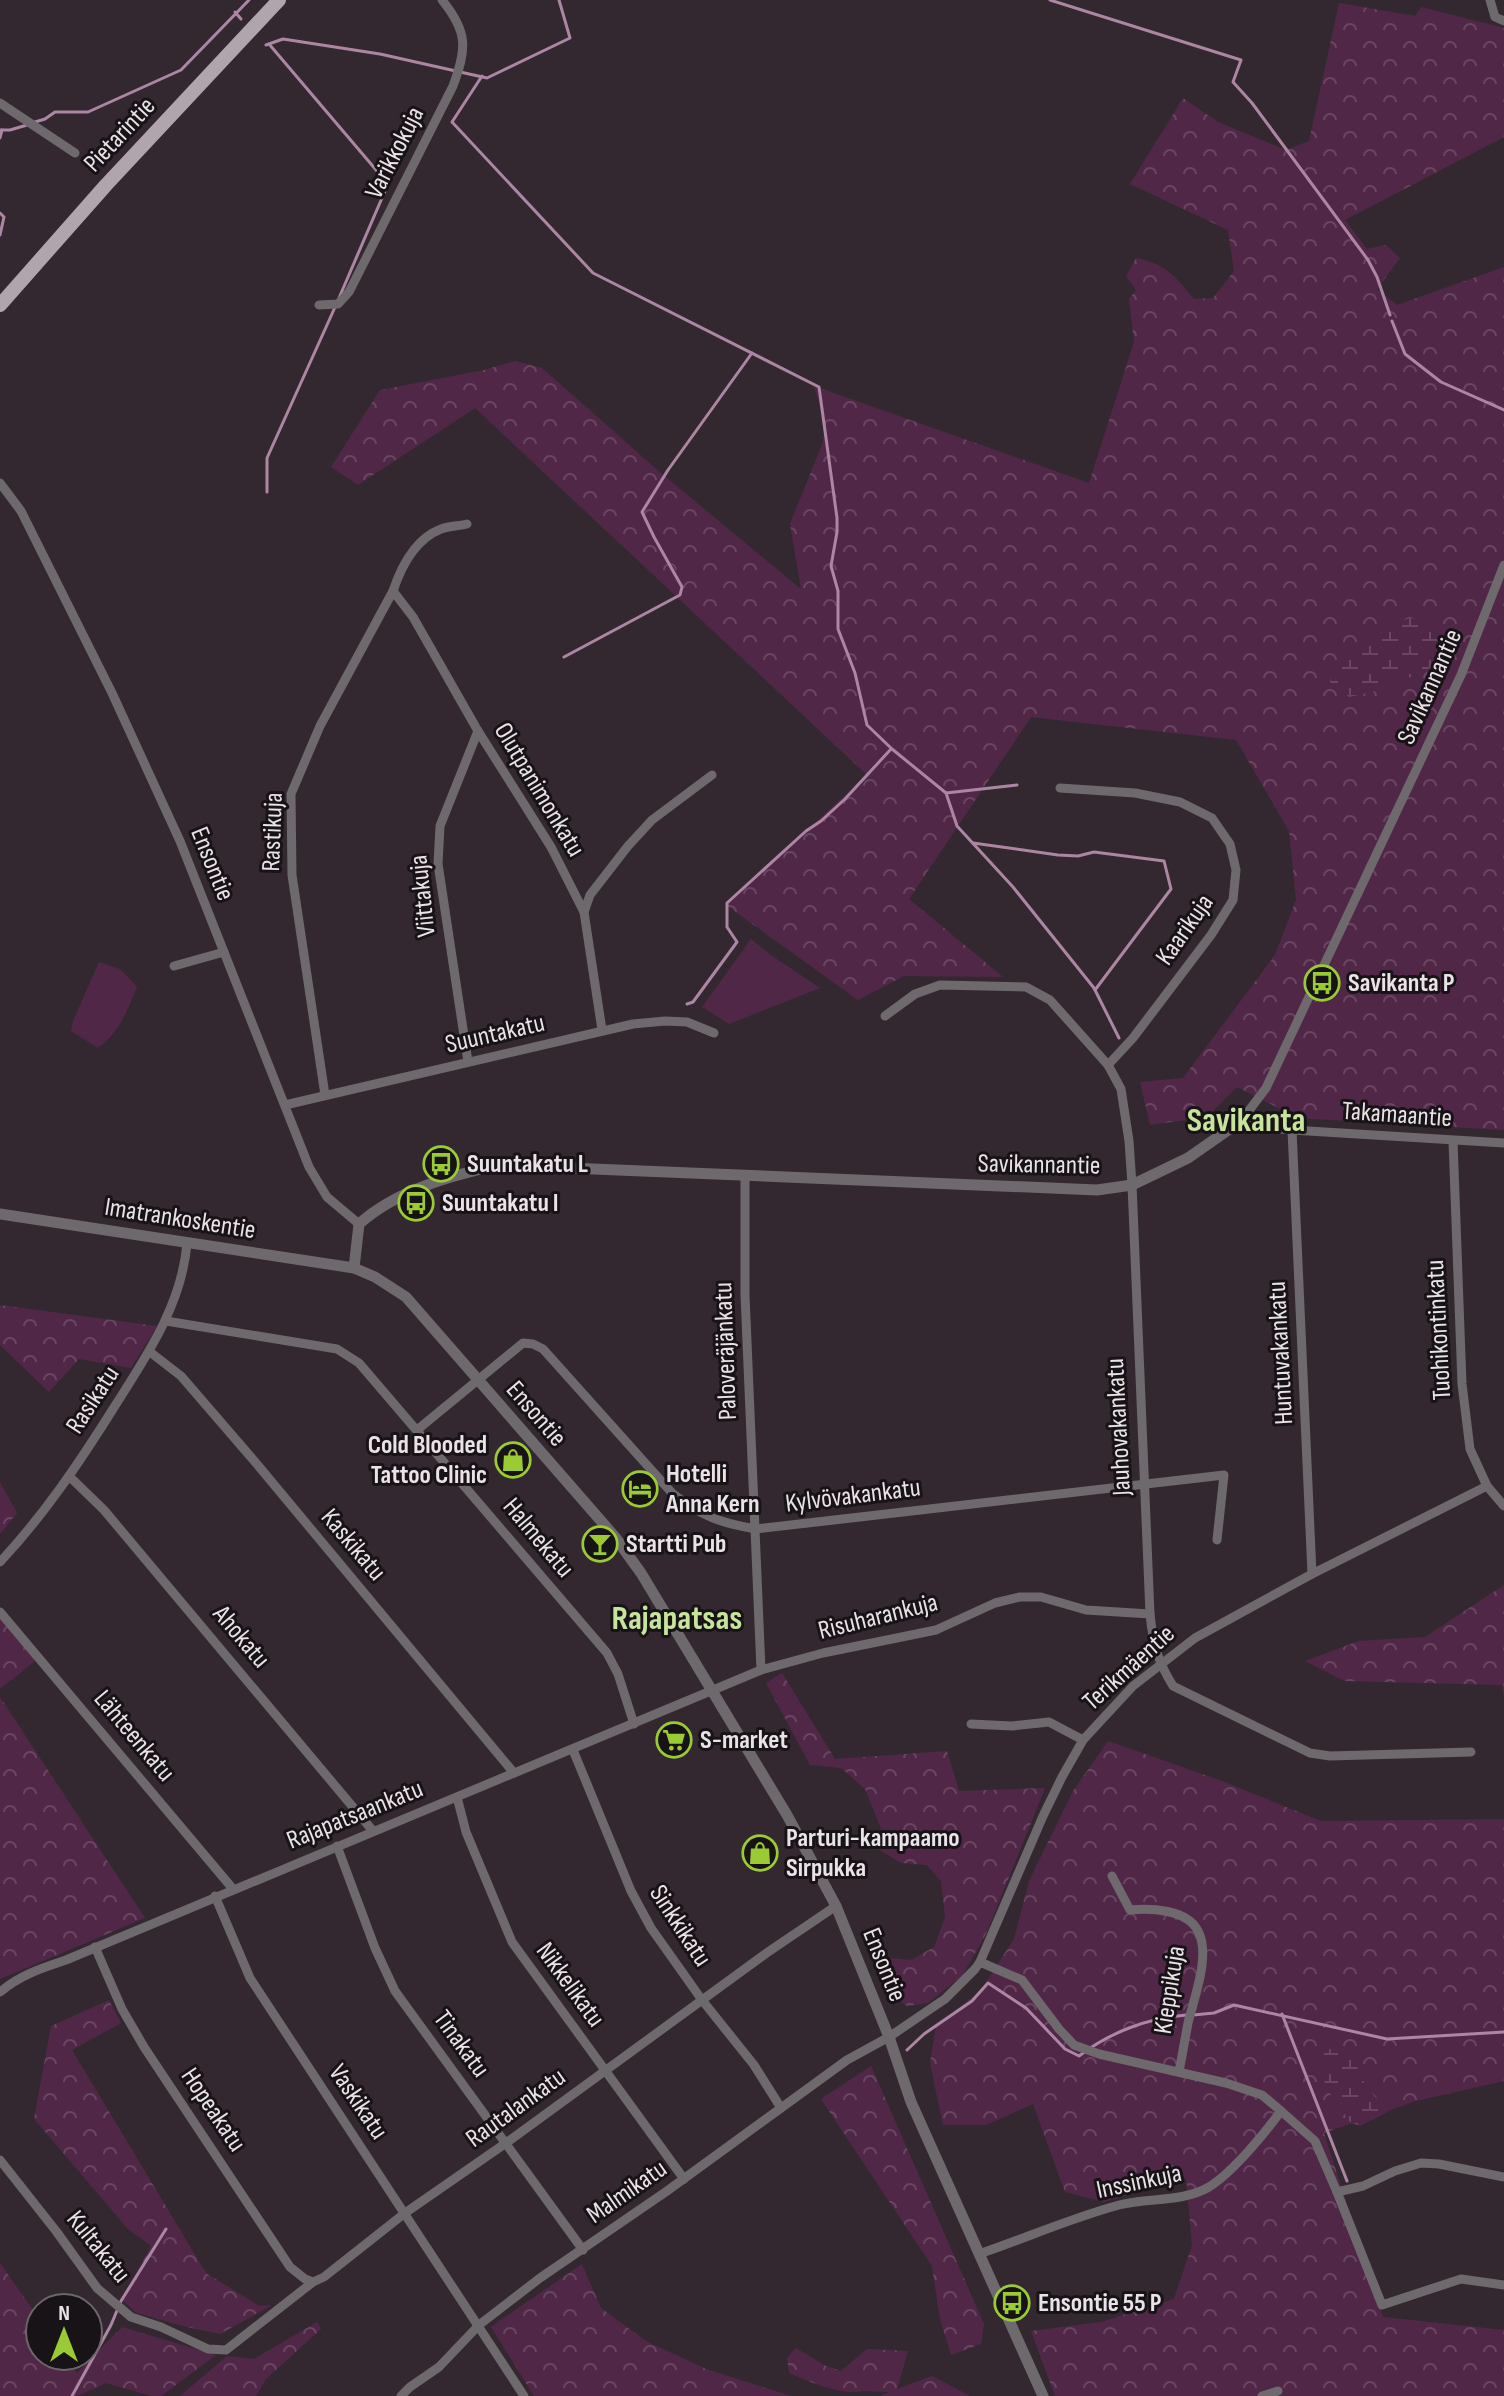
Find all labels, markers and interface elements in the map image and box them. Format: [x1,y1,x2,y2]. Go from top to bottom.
street label: Pietarintie [78,91,162,179]
street label: Varikkokuja [359,102,431,204]
street label: Savikannantie [1391,625,1469,749]
street label: Olutpanimonkatu [487,718,591,862]
street label: Rastikuja [256,792,290,872]
street label: Ensontie [183,823,241,905]
street label: Viittakuja [403,853,443,939]
street label: Kaarikuja [1150,889,1220,971]
bus stop icon: Savikanta P [1303,964,1341,1002]
place label: Savikanta P [1348,968,1455,999]
street label: Suuntakatu [442,1008,548,1060]
street label: Takamaantie [1341,1096,1453,1134]
district label: Savikanta [1187,1100,1305,1141]
bus stop icon: Suuntakatu L [422,1145,460,1183]
street label: Savikannantie [977,1148,1101,1182]
place label: Suuntakatu L [467,1149,588,1180]
bus stop icon: Suuntakatu I [397,1184,435,1222]
place label: Suuntakatu I [442,1188,559,1219]
street label: Imatrankoskentie [102,1192,258,1246]
street label: Tuohikontinkatu [1420,1259,1458,1401]
street label: Huntuvakankatu [1262,1280,1300,1426]
street label: Paloveräjänkatu [708,1282,744,1420]
street label: Jauhovakankatu [1100,1358,1138,1497]
street label: Rasikatu [60,1360,126,1440]
street label: Ensontie [499,1375,573,1453]
place label: Cold Blooded Tattoo Clinic [368,1430,487,1491]
shop icon: Cold Blooded Tattoo Clinic [494,1441,532,1479]
place label: Hotelli Anna Kern [665,1459,760,1520]
hotel icon: Hotelli Anna Kern [621,1470,659,1508]
street label: Kylvövakankatu [784,1472,922,1520]
street label: Halmekatu [496,1492,580,1584]
street label: Kaskikatu [314,1503,392,1587]
bar icon: Startti Pub [581,1525,619,1563]
place label: Startti Pub [626,1529,726,1560]
street label: Risuharankuja [815,1587,941,1647]
district label: Rajapatsas [612,1598,742,1639]
street label: Ahokatu [205,1599,276,1675]
street label: Terikmäentie [1077,1619,1181,1717]
street label: Lähteenkatu [87,1684,181,1788]
supermarket icon: S-market [655,1721,693,1759]
place label: S-market [700,1725,788,1756]
street label: Rajapatsaankatu [282,1774,428,1856]
place label: Parturi-kampaamo Sirpukka [786,1823,960,1884]
shop icon: Parturi-kampaamo Sirpukka [741,1834,779,1872]
street label: Sinkkikatu [642,1880,718,1972]
street label: Ensontie [855,1924,913,2006]
street label: Nikkelikatu [529,1937,611,2033]
street label: Kieppikuja [1148,1944,1192,2036]
street label: Tinakatu [426,2004,496,2084]
street label: Vaskikatu [322,2059,394,2145]
street label: Hopeakatu [174,2062,252,2158]
street label: Rautalankatu [460,2062,572,2154]
street label: Malmikatu [581,2153,673,2231]
street label: Inssinkuja [1094,2158,1184,2206]
street label: Kultakatu [60,2205,136,2289]
bus stop icon: Ensontie 55 P [993,2284,1031,2322]
place label: Ensontie 55 P [1038,2288,1162,2319]
north arrow [24,2292,104,2372]
text: N [58,2300,70,2327]

